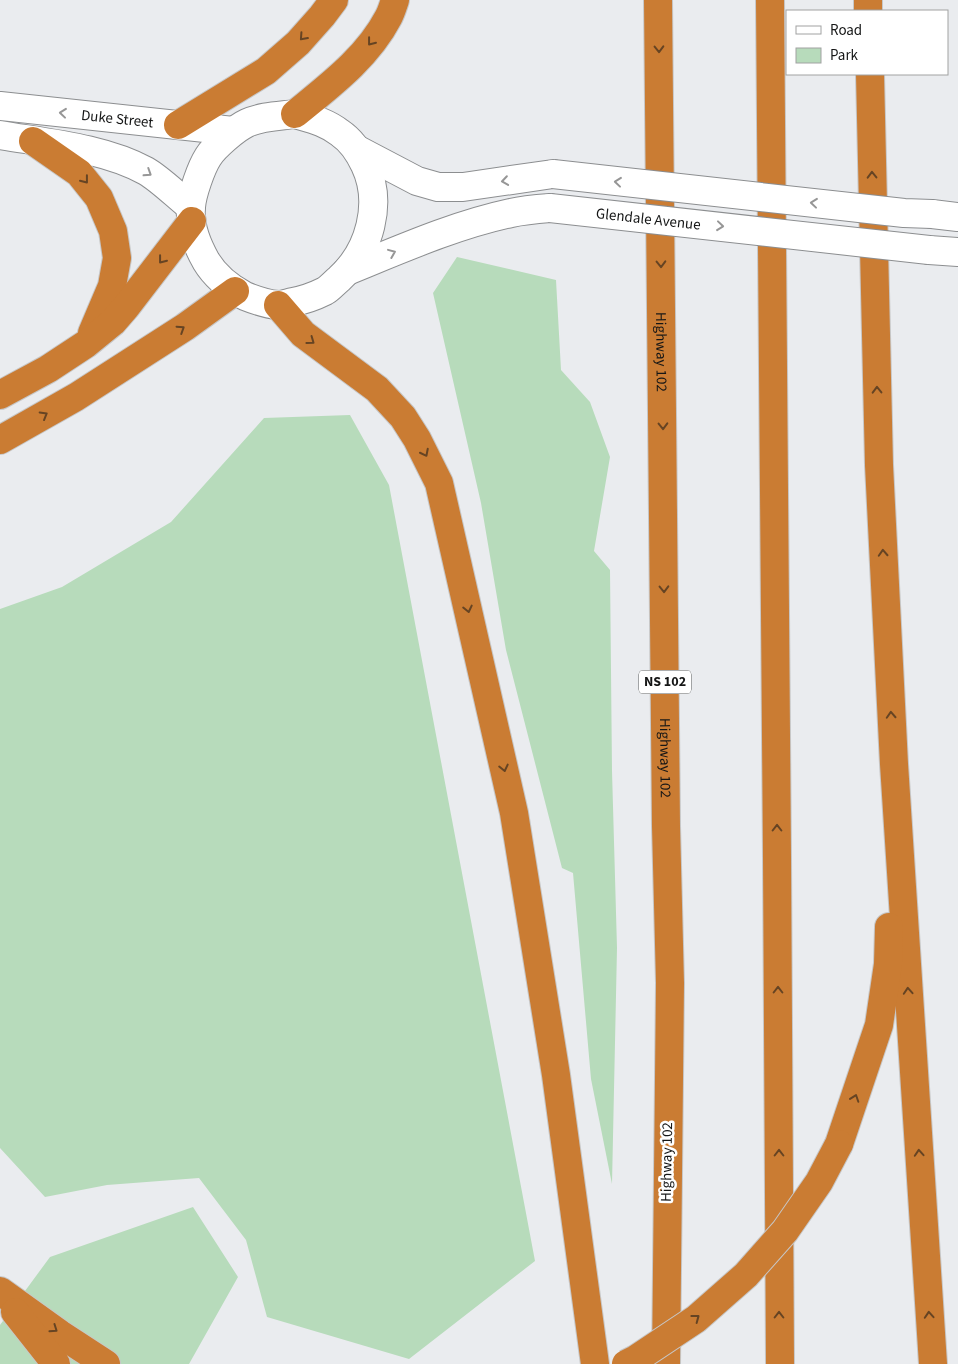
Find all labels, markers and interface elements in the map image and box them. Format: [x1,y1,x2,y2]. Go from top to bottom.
legend [786,10,948,75]
text: Road [830,20,862,41]
one-way arrow [300,32,309,41]
one-way arrow [368,36,377,46]
one-way arrow [654,45,664,53]
text: Park [830,45,859,66]
street label: Duke Street [80,104,155,133]
one-way arrow [59,108,67,119]
one-way arrow [142,167,151,177]
one-way arrow [867,171,877,178]
one-way arrow [79,174,88,184]
one-way arrow [500,175,508,186]
one-way arrow [613,176,621,187]
one-way arrow [810,198,818,209]
street label: Glendale Avenue [595,203,702,235]
one-way arrow [716,220,724,231]
one-way arrow [387,248,396,259]
one-way arrow [159,254,168,264]
one-way arrow [656,260,666,268]
street label: Highway 102 [651,312,672,392]
one-way arrow [176,326,185,335]
one-way arrow [305,335,314,343]
one-way arrow [872,386,882,394]
one-way arrow [38,412,47,422]
one-way arrow [657,422,668,430]
one-way arrow [419,448,429,457]
one-way arrow [878,548,889,556]
one-way arrow [659,585,669,593]
one-way arrow [462,605,473,614]
road number: NS 102 [639,670,691,694]
one-way arrow [886,711,897,719]
street label: Highway 102 [654,718,676,798]
one-way arrow [498,763,509,772]
one-way arrow [772,824,782,832]
one-way arrow [773,986,783,994]
one-way arrow [903,987,914,995]
one-way arrow [849,1094,859,1103]
street label: Highway 102 [656,1122,678,1202]
one-way arrow [774,1149,784,1156]
one-way arrow [914,1149,925,1157]
one-way arrow [774,1311,784,1319]
one-way arrow [924,1311,935,1319]
one-way arrow [690,1315,700,1324]
one-way arrow [48,1323,58,1332]

